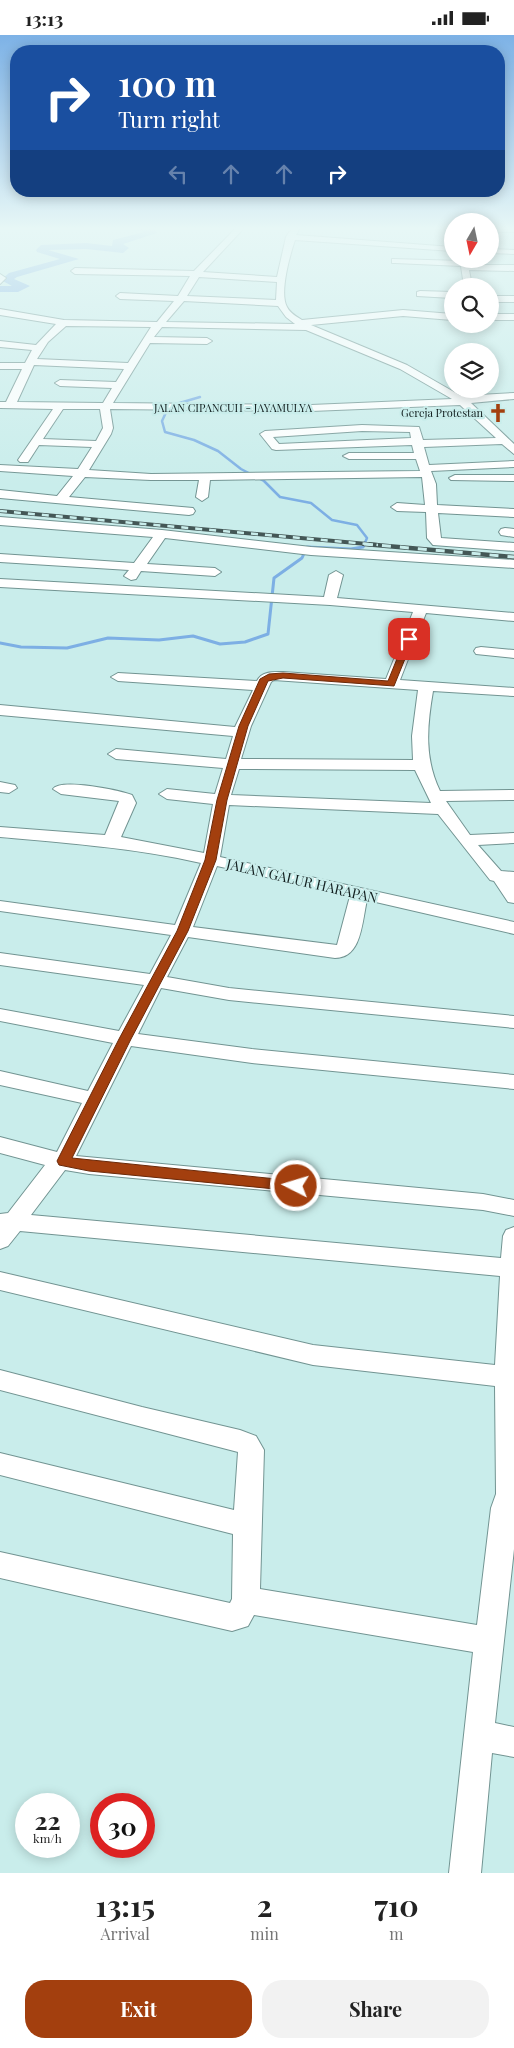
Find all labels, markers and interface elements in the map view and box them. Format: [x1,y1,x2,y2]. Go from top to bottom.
text: 13:13 [25,5,63,31]
text: 100 m [118,59,216,106]
icon: right [35,65,100,130]
text: Turn right [118,104,220,134]
icon: left [164,160,192,188]
icon: ahead [217,160,245,188]
icon: ahead [270,160,298,188]
icon: right [323,160,351,188]
north arrow [444,213,499,267]
map controls [444,213,499,398]
button: search [444,278,499,333]
button: layers [444,343,499,398]
street label: JALAN CIPANCUH - JAYAMULYA [153,400,312,415]
church icon: Gereja Protestan [487,402,509,424]
place label: Gereja Protestan [401,405,483,420]
pin [388,618,430,660]
icon: arrive [395,625,423,653]
street label: JALAN GALUR HARAPAN [224,854,380,907]
position arrow [269,1159,321,1211]
speed limit sign: 30 [90,1793,155,1858]
text: 22 [34,1803,61,1836]
text: km/h [33,1830,62,1846]
text: 13:15 [95,1885,155,1925]
text: 2 [257,1885,272,1925]
text: 710 [374,1885,419,1925]
text: Arrival [101,1923,150,1944]
text: min [250,1923,279,1944]
text: m [389,1923,403,1944]
button: Exit [25,1980,252,2038]
button: Share [262,1980,489,2038]

